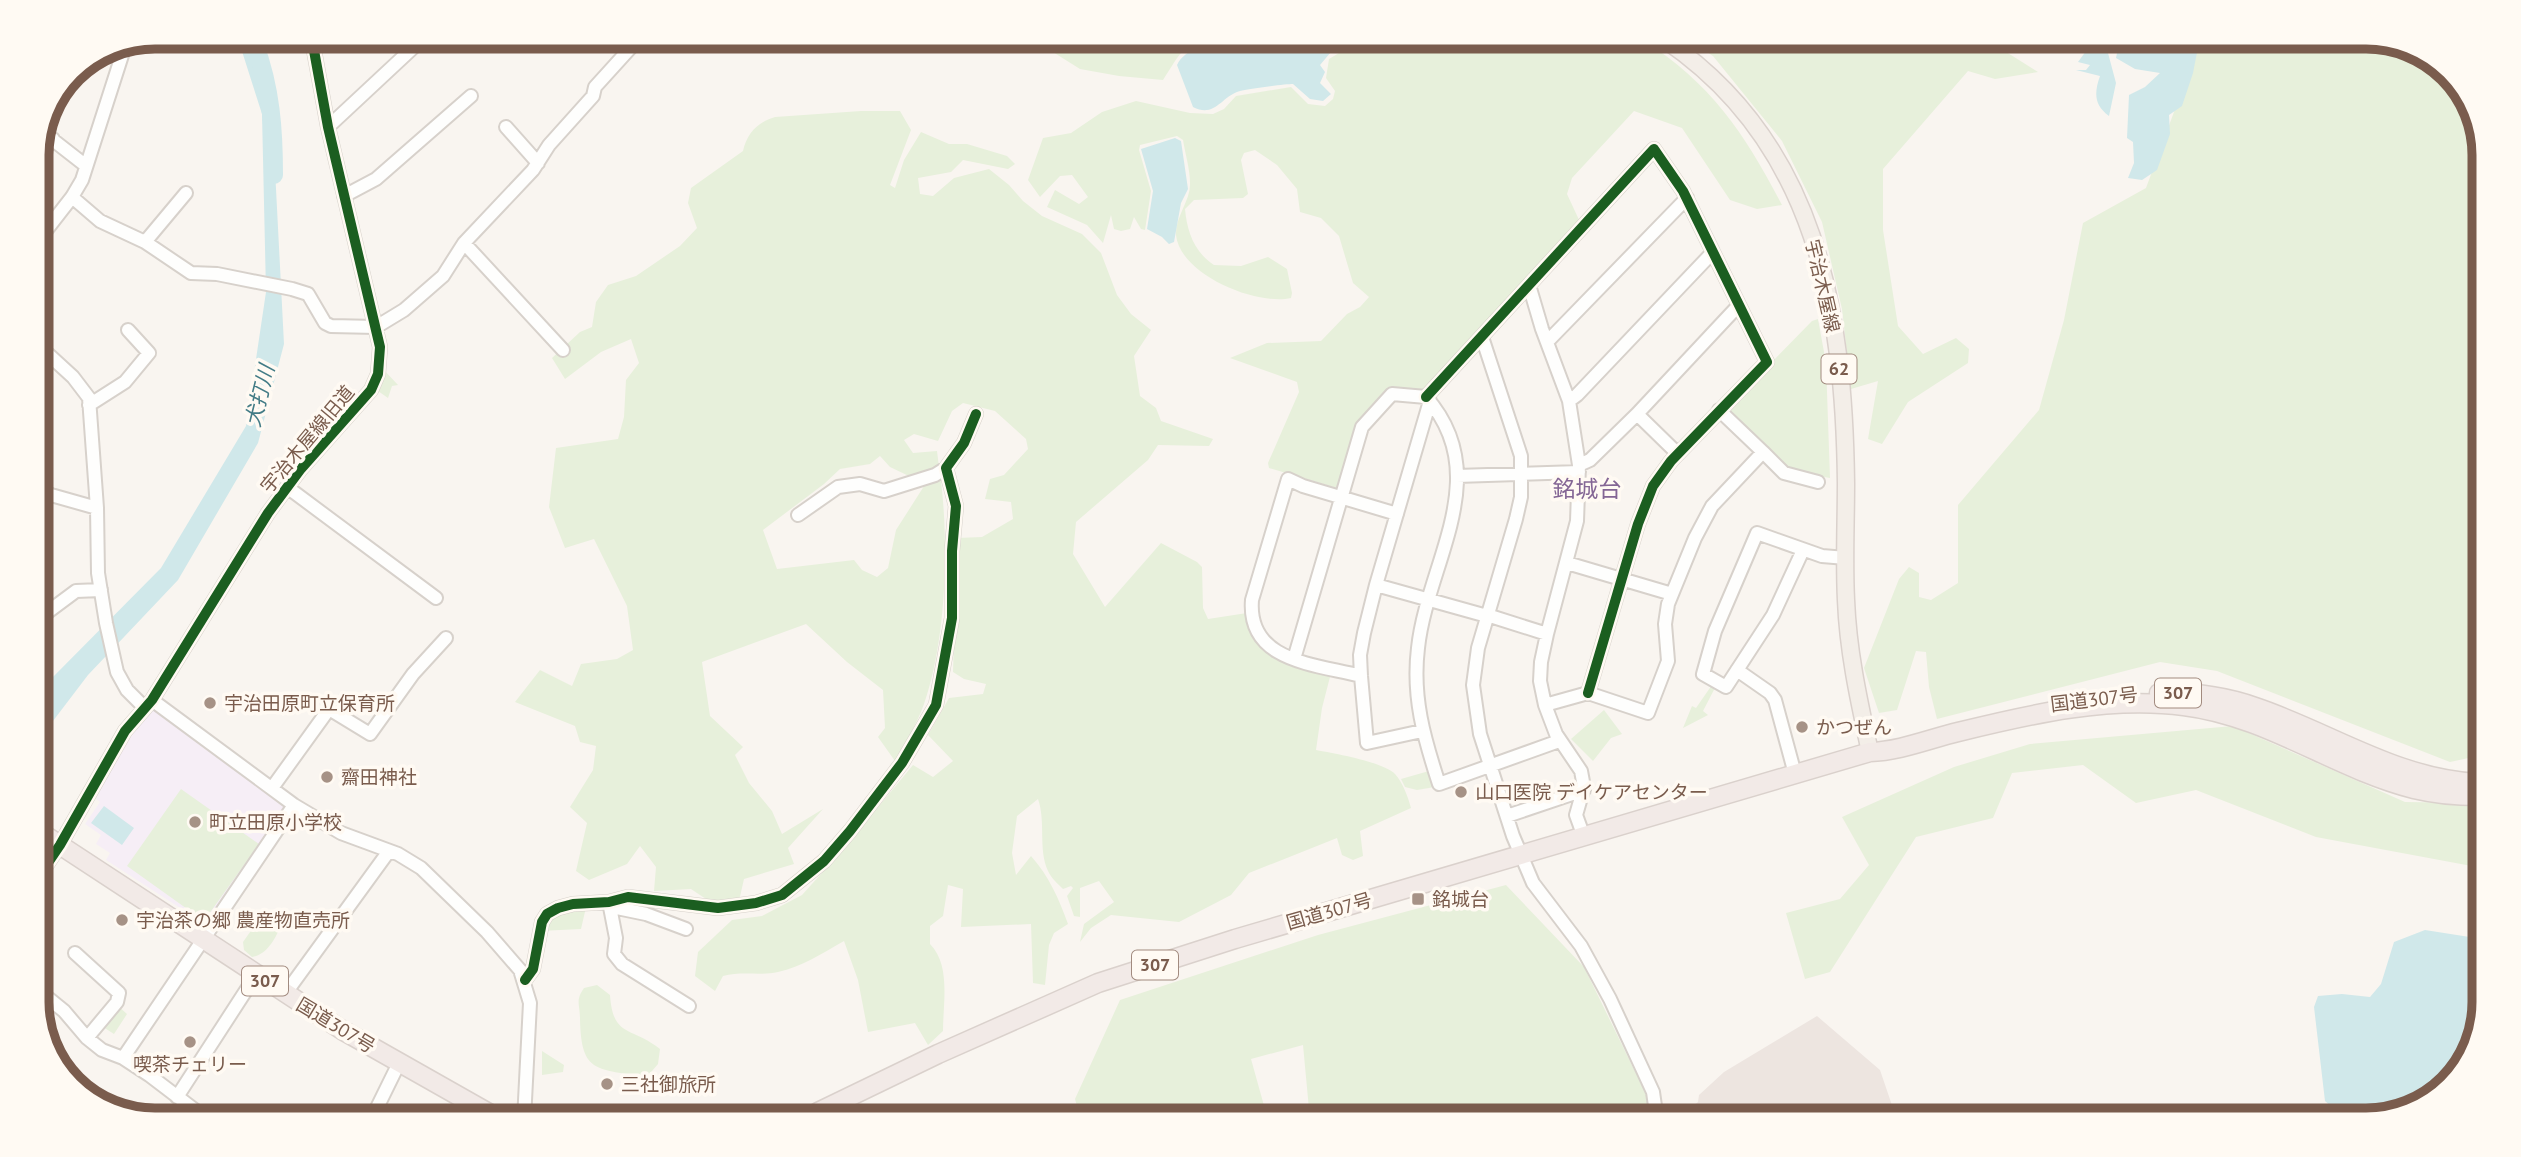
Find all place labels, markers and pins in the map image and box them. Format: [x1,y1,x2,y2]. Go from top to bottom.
place label: 宇治田原町立保育所 [224,691,395,715]
marker: 宇治田原町立保育所 [202,695,218,711]
place label: かつぜん [1816,715,1892,739]
marker: かつぜん [1794,719,1810,735]
place label: 齋田神社 [341,765,417,789]
marker: 齋田神社 [319,769,335,785]
place label: 山口医院 デイケアセンター [1475,780,1708,804]
marker: 山口医院 デイケアセンター [1453,784,1469,800]
place label: 町立田原小学校 [209,810,342,834]
marker: 町立田原小学校 [187,814,203,830]
place label: 銘城台 [1432,887,1489,911]
marker: 銘城台 [1410,891,1426,907]
place label: 宇治茶の郷 農産物直売所 [136,908,350,932]
marker: 宇治茶の郷 農産物直売所 [114,912,130,928]
marker: 喫茶チェリー [182,1034,198,1050]
place label: 喫茶チェリー [133,1052,247,1076]
place label: 三社御旅所 [621,1072,716,1096]
marker: 三社御旅所 [599,1076,615,1092]

